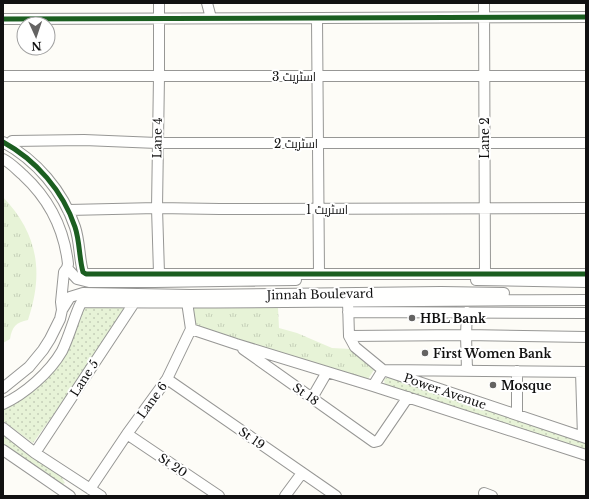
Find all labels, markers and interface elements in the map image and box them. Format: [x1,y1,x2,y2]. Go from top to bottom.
north arrow [16,16,56,56]
text: N [30,39,42,53]
street label: اسٹریٹ 3 [272,69,316,84]
street label: Lane 4 [149,117,165,159]
street label: Lane 2 [477,117,492,159]
street label: اسٹریٹ 2 [274,136,318,151]
street label: اسٹریٹ 1 [306,202,348,217]
street label: Jinnah Boulevard [264,286,374,302]
place label: HBL Bank [420,311,487,326]
marker: HBL Bank [407,313,417,323]
place label: First Women Bank [433,346,553,361]
marker: First Women Bank [420,348,430,358]
street label: Lane 5 [67,357,101,399]
street label: Power Avenue [402,370,488,412]
place label: Mosque [501,378,552,393]
street label: Lane 6 [134,379,170,421]
street label: St 18 [290,380,322,408]
marker: Mosque [488,380,498,390]
street label: St 19 [236,424,268,452]
street label: St 20 [156,450,190,480]

